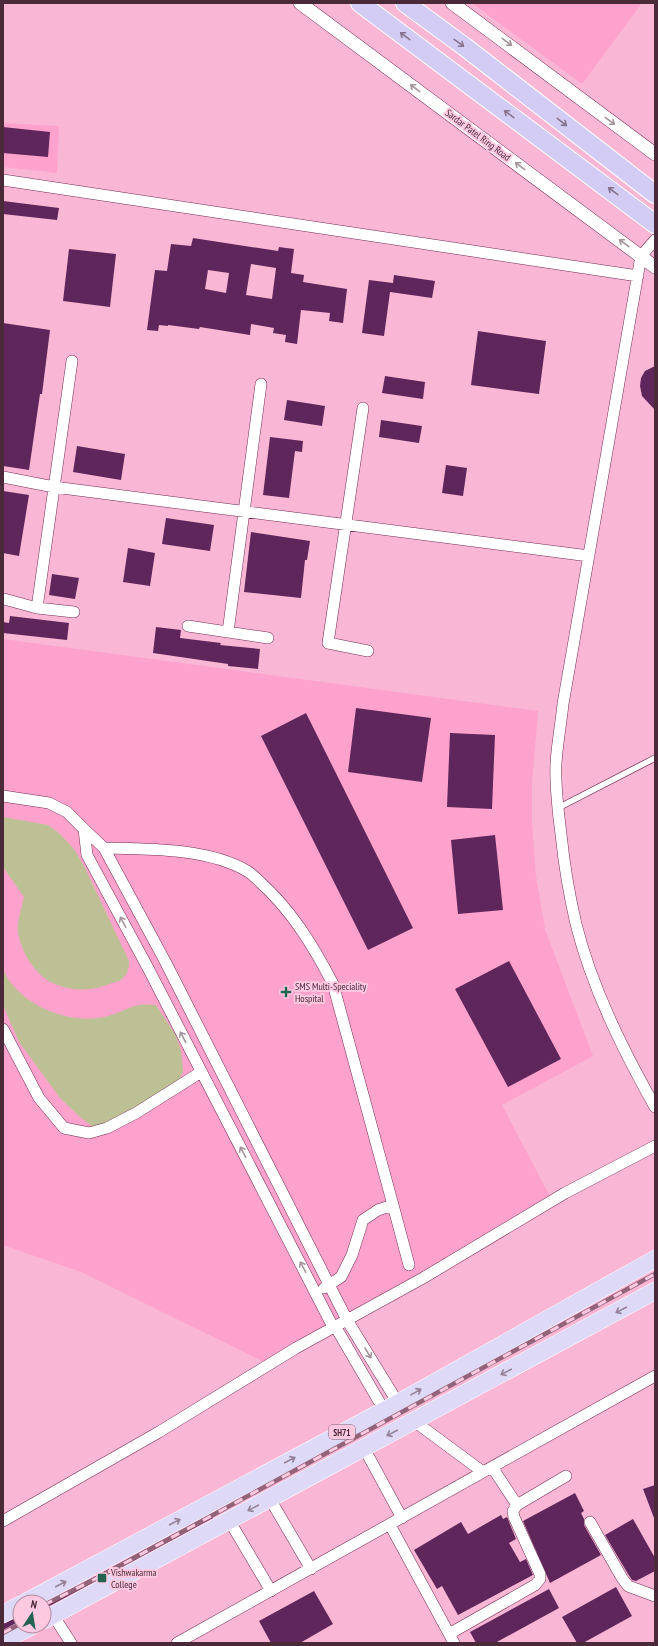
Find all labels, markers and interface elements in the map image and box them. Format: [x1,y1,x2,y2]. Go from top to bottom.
one-way arrow [399,32,410,40]
one-way arrow [501,38,512,46]
one-way arrow [453,39,464,47]
one-way arrow [410,84,421,92]
street label: Sardar Patel Ring Road [443,106,513,164]
one-way arrow [503,110,514,118]
one-way arrow [605,117,616,125]
one-way arrow [556,118,567,126]
one-way arrow [514,161,525,170]
one-way arrow [608,187,619,196]
one-way arrow [618,239,629,247]
one-way arrow [118,916,126,928]
place label: SMS Multi-Speciality Hospital [295,980,367,1005]
marker: SMS Multi-Speciality Hospital [280,986,292,998]
one-way arrow [179,1031,186,1043]
one-way arrow [239,1146,246,1158]
one-way arrow [299,1262,306,1274]
one-way arrow [615,1306,627,1314]
one-way arrow [364,1347,372,1359]
one-way arrow [501,1368,513,1376]
one-way arrow [410,1388,422,1396]
road number: SH71 [329,1425,355,1439]
one-way arrow [386,1430,398,1438]
one-way arrow [283,1456,295,1464]
one-way arrow [247,1505,259,1512]
one-way arrow [169,1518,181,1525]
place label: Vishwakarma College [110,1566,157,1591]
marker: Vishwakarma College [96,1572,108,1584]
one-way arrow [54,1579,66,1587]
north arrow [12,1594,52,1634]
text: N [30,1597,38,1612]

